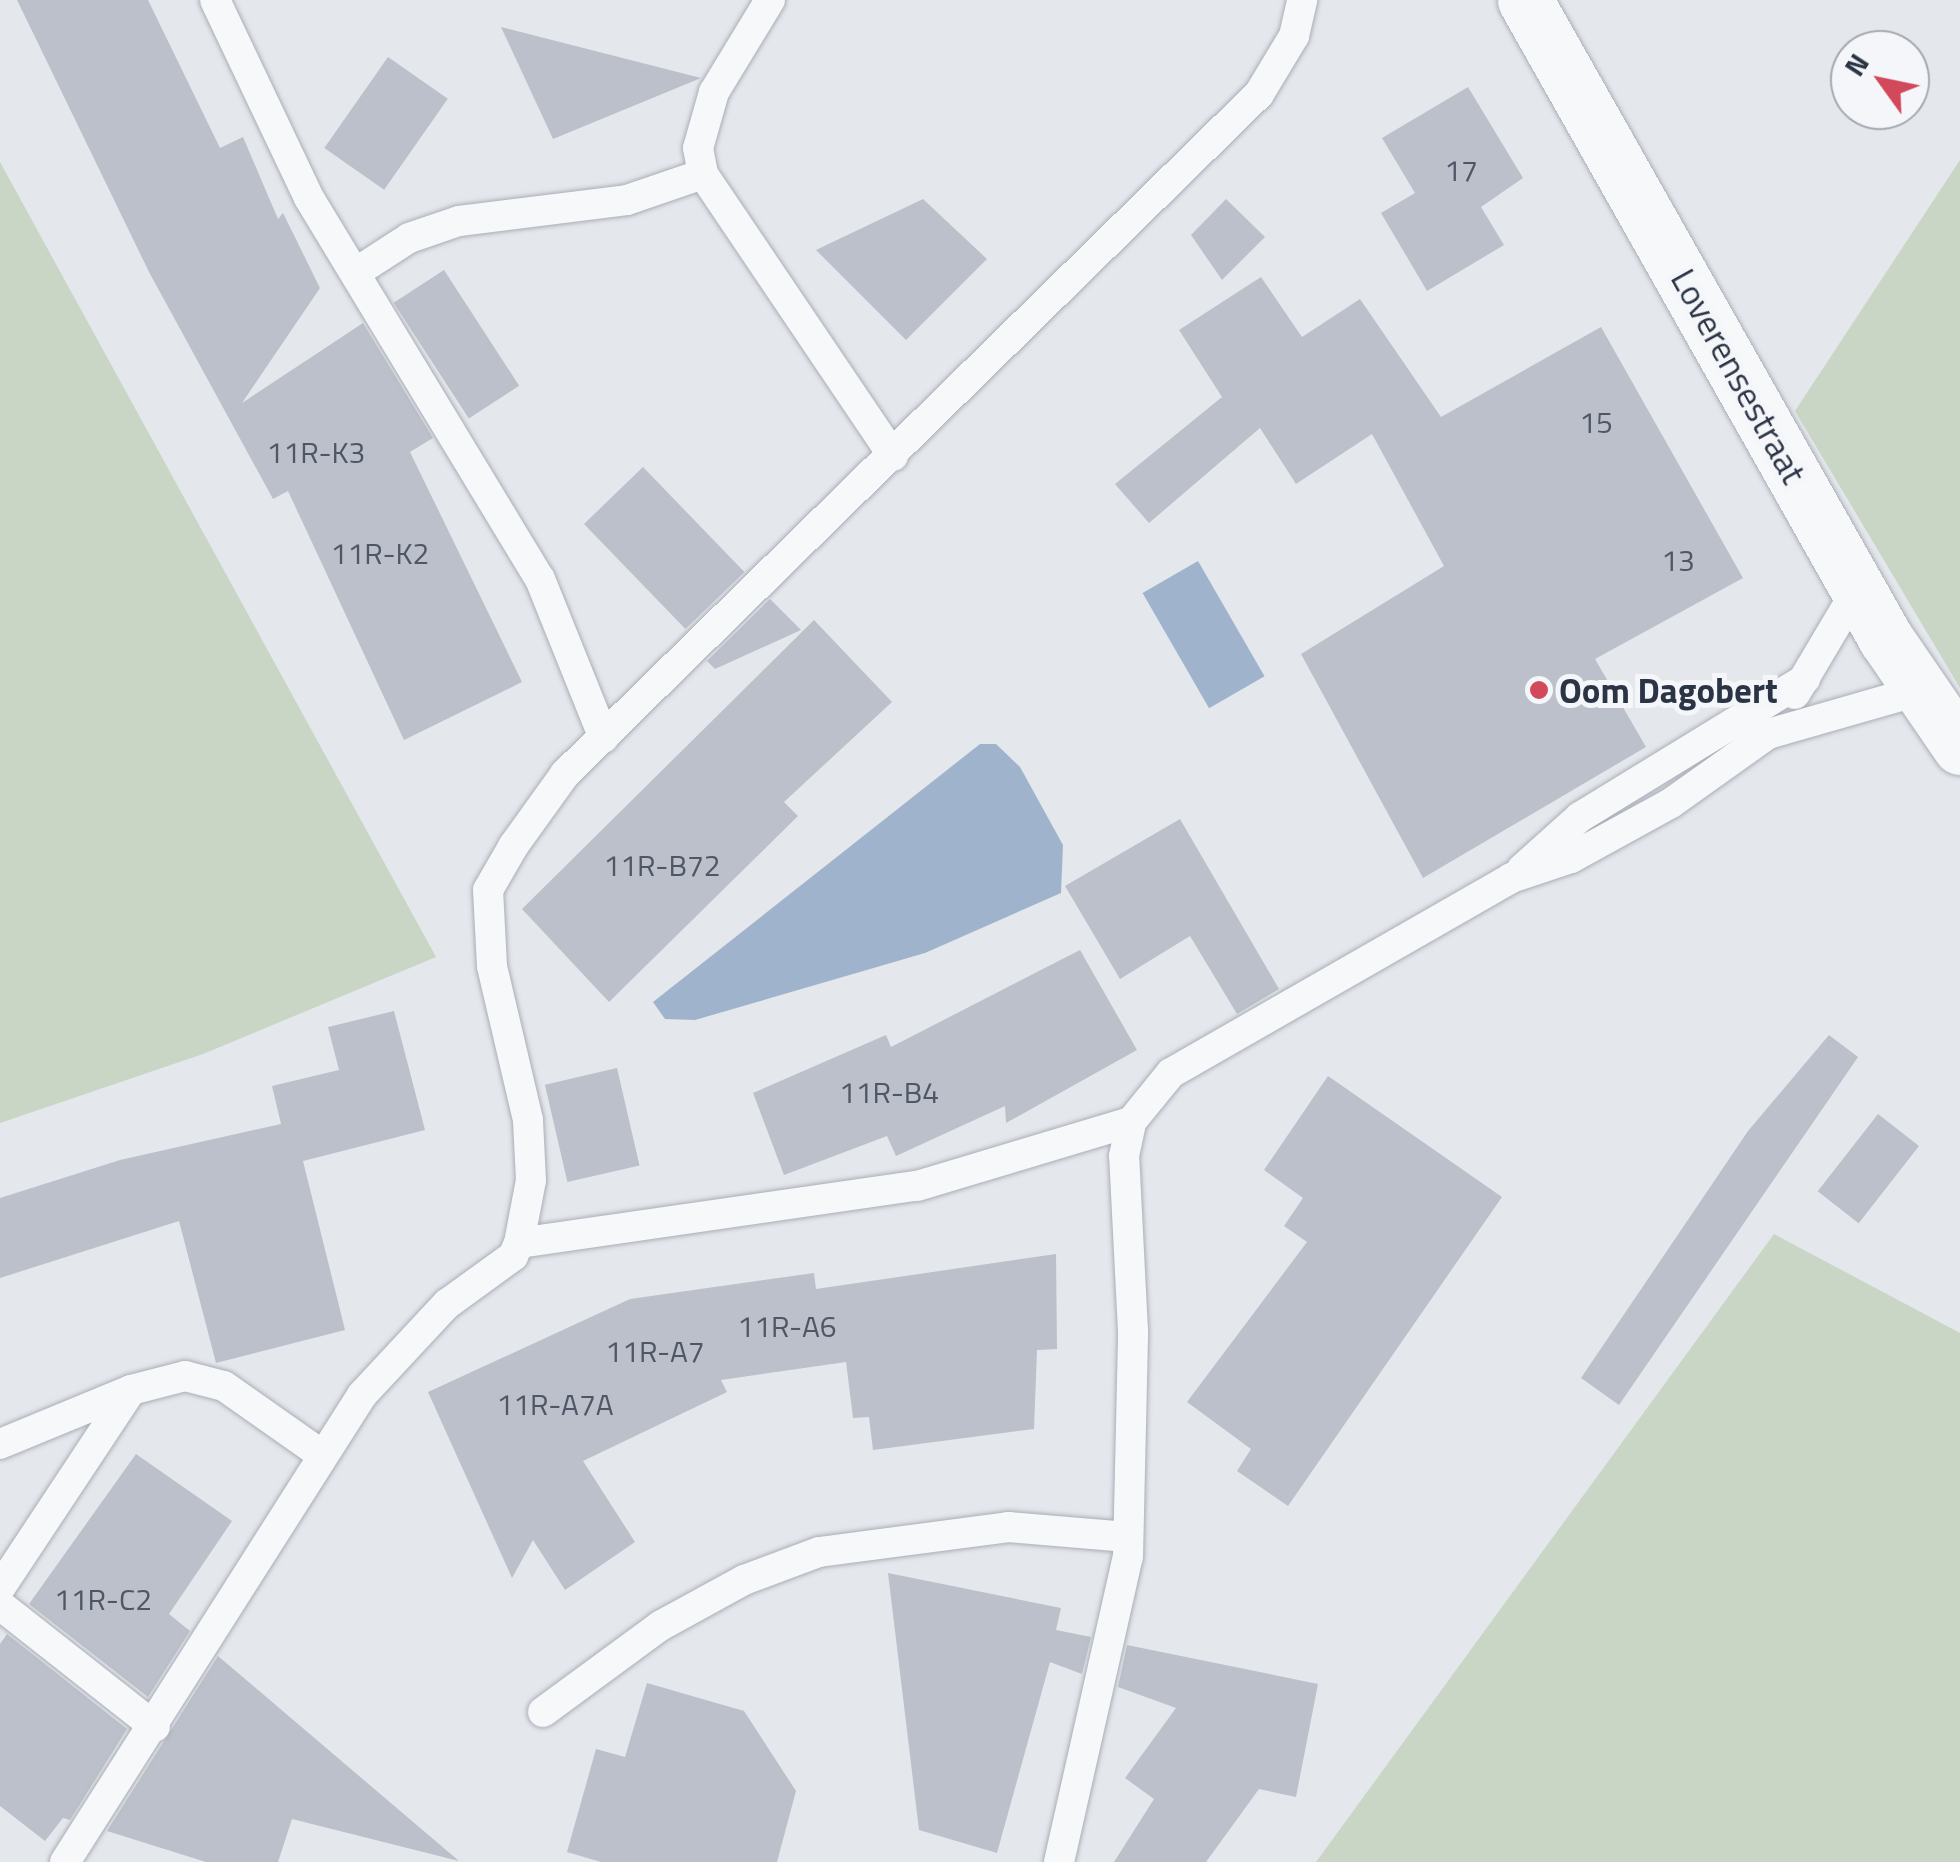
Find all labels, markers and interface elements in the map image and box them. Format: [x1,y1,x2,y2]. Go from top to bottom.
north arrow [1830,30,1930,130]
text: N [1833,45,1879,84]
house number: 17 [1444,152,1478,188]
street label: Loverensestraat [1663,261,1815,491]
house number: 15 [1579,404,1613,440]
house number: 11R-K3 [267,434,365,470]
house number: 11R-K2 [331,535,429,571]
house number: 13 [1661,542,1695,578]
place label: Oom Dagobert [1559,669,1778,711]
marker: Oom Dagobert [1528,679,1550,701]
house number: 11R-B72 [604,847,720,883]
house number: 11R-B4 [839,1074,939,1110]
house number: 11R-A6 [737,1308,837,1344]
house number: 11R-A7 [605,1333,705,1369]
house number: 11R-A7A [496,1386,614,1422]
house number: 11R-C2 [54,1581,152,1617]

